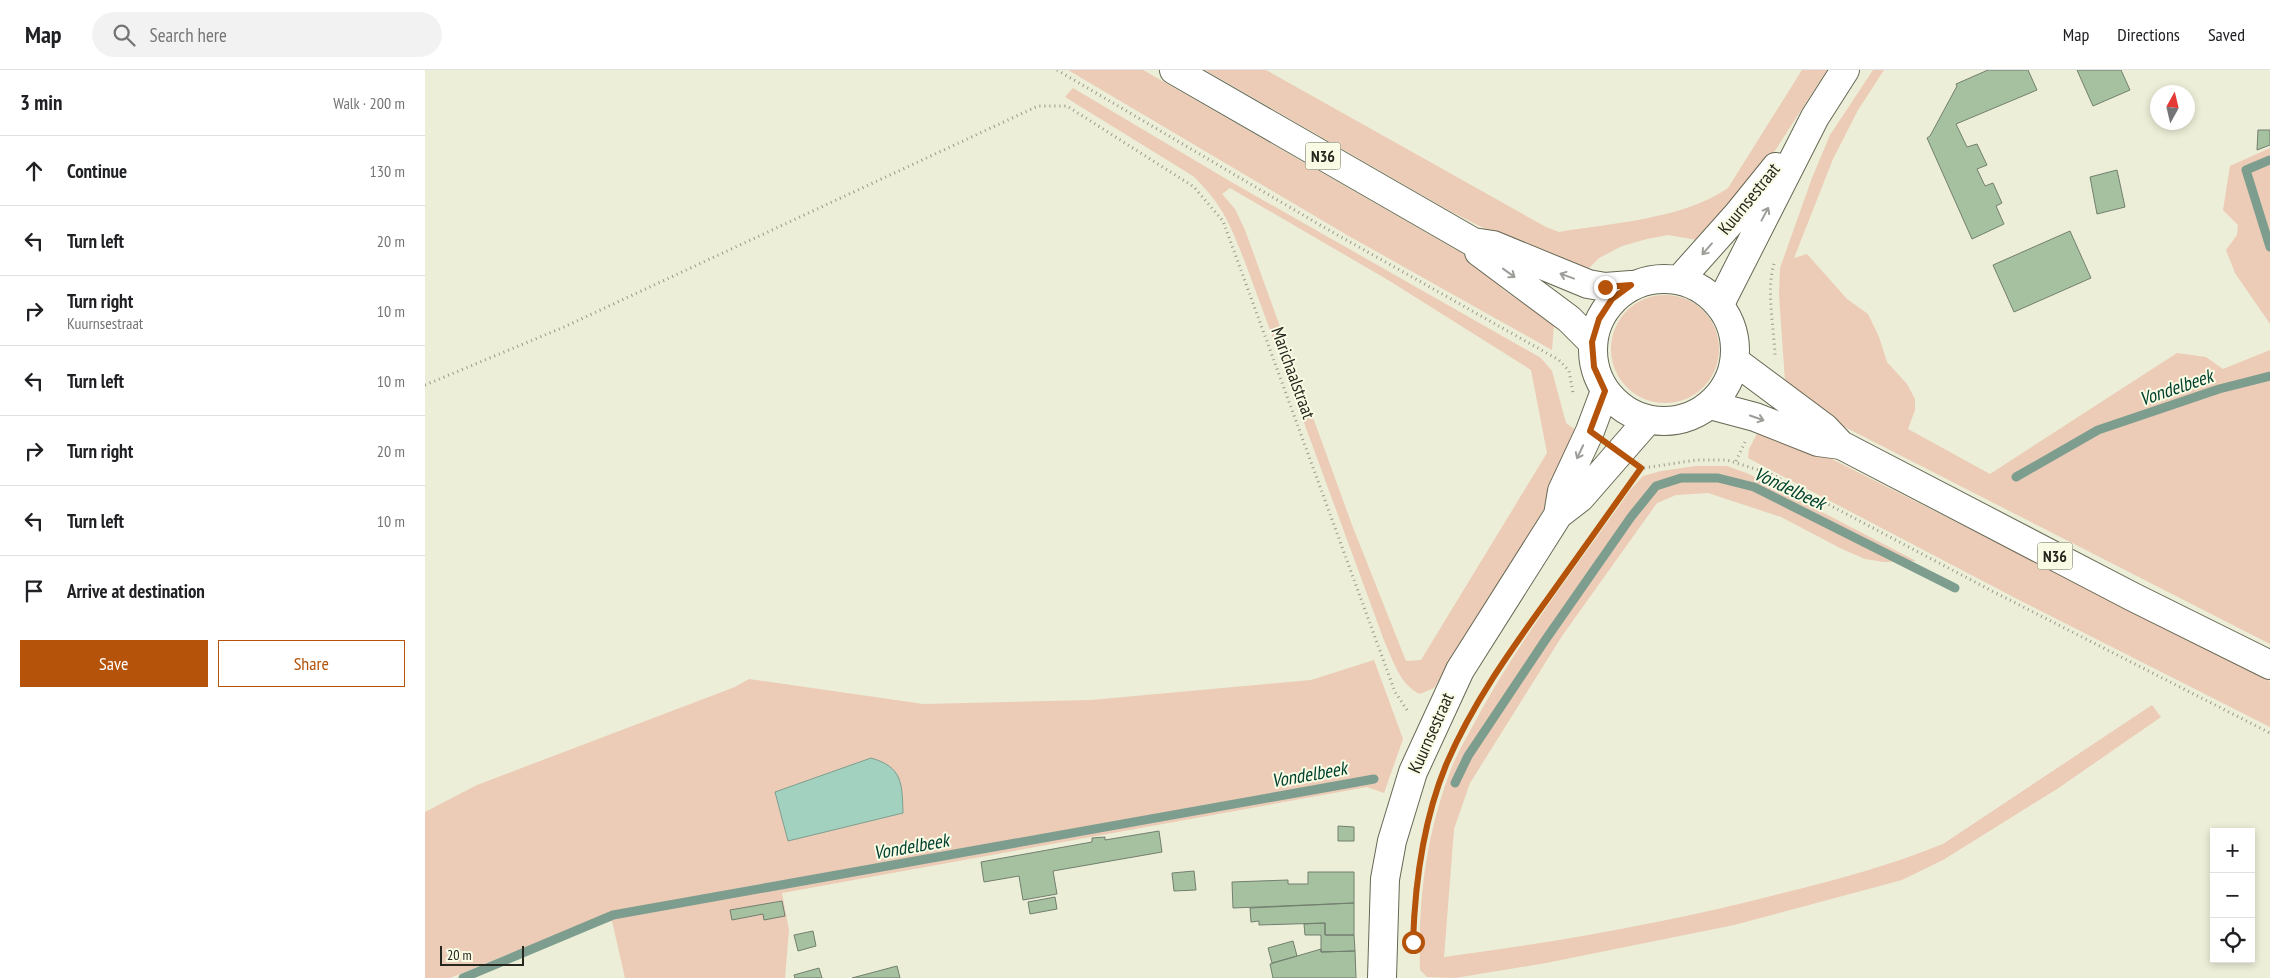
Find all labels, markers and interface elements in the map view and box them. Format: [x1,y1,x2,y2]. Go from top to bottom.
search box [92,12,442,57]
text: Map [25,19,62,50]
icon: search [110,21,138,49]
text: Search here [150,23,227,47]
text: Map [2063,23,2089,46]
text: Directions [2117,23,2180,46]
text: Saved [2208,23,2245,46]
north arrow [2150,85,2195,130]
text: 3 min [20,89,62,116]
text: Walk · 200 m [333,93,405,113]
road number: N36 [1305,142,1341,170]
icon: ahead [20,157,48,185]
street label: Kuurnsestraat [1713,158,1785,239]
text: Continue [67,159,127,183]
text: 130 m [370,161,405,181]
one-way arrow [1760,206,1770,221]
icon: left [20,227,48,255]
text: Turn left [67,229,124,253]
text: 20 m [377,231,405,251]
one-way arrow [1701,243,1713,256]
one-way arrow [1502,268,1516,278]
one-way arrow [1560,271,1575,280]
route end [1594,276,1617,299]
text: Turn right [67,289,133,313]
icon: right [20,297,48,325]
text: 10 m [377,301,405,321]
text: Kuurnsestraat [67,313,143,333]
street label: Marichaalstraat [1266,324,1321,422]
water label: Vondelbeek [2136,362,2218,411]
icon: left [20,367,48,395]
text: Turn left [67,369,124,393]
text: 10 m [377,371,405,391]
one-way arrow [1748,414,1764,423]
icon: right [20,437,48,465]
text: Turn right [67,439,133,463]
text: 20 m [377,441,405,461]
one-way arrow [1575,444,1585,459]
water label: Vondelbeek [1750,461,1832,516]
icon: left [20,507,48,535]
text: Turn left [67,509,124,533]
text: 10 m [377,511,405,531]
road number: N36 [2037,542,2073,570]
icon: arrive [20,577,48,605]
text: Arrive at destination [67,579,205,603]
button: Save [20,640,208,687]
button: Share [218,640,405,687]
street label: Kuurnsestraat [1403,689,1459,777]
water label: Vondelbeek [1269,755,1351,792]
water label: Vondelbeek [871,827,953,864]
map controls [2210,828,2255,963]
button: + [2210,828,2255,873]
button: − [2210,873,2255,918]
button: locate [2210,918,2255,963]
route start [1402,931,1425,954]
scale bar [440,943,524,966]
text: 20 m [447,946,472,964]

